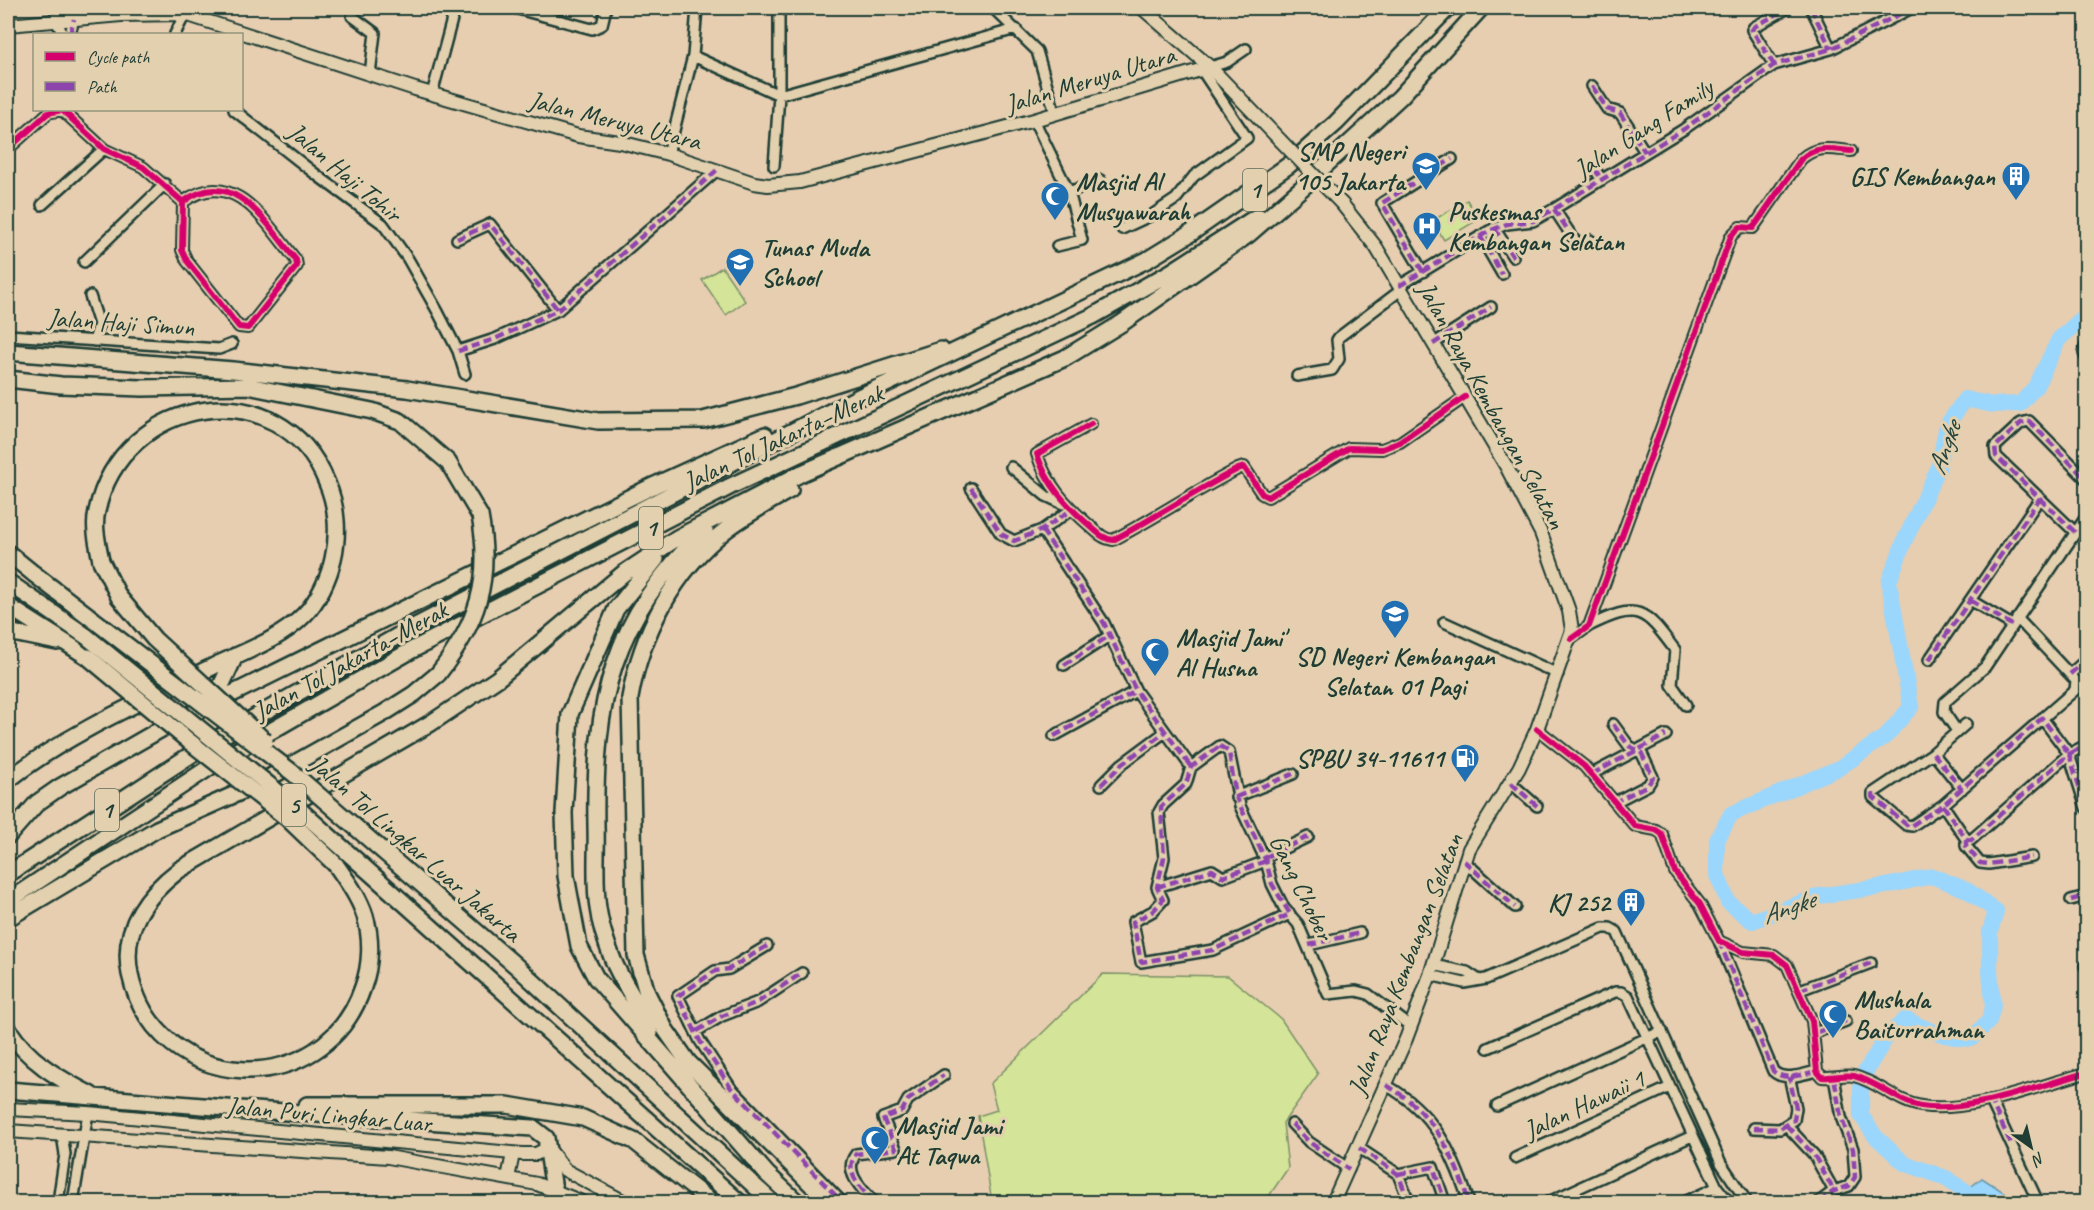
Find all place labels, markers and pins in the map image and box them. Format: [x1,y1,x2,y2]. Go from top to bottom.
place label: SMP Negeri 105 Jakarta [1295,135,1409,198]
school or university icon: SMP Negeri 105 Jakarta [1410,150,1442,192]
place label: GIS Kembangan [1850,160,1996,193]
building icon: GIS Kembangan [2000,160,2032,202]
place label: Masjid Al Musyawarah [1076,165,1191,228]
mosque icon: Masjid Al Musyawarah [1039,180,1071,222]
place label: Puskesmas Kembangan Selatan [1448,195,1625,258]
hospital icon: Puskesmas Kembangan Selatan [1411,210,1443,252]
place label: Tunas Muda School [761,231,871,294]
school or university icon: Tunas Muda School [724,246,756,288]
school or university icon: SD Negeri Kembangan Selatan 01 Pagi [1379,598,1411,640]
place label: Masjid Jami' Al Husna [1176,621,1290,684]
mosque icon: Masjid Jami' Al Husna [1139,636,1171,678]
place label: SD Negeri Kembangan Selatan 01 Pagi [1295,640,1496,703]
place label: SPBU 34-11611 [1296,742,1447,775]
fuel station icon: SPBU 34-11611 [1449,742,1481,784]
place label: KJ 252 [1548,886,1612,919]
building icon: KJ 252 [1615,886,1647,928]
place label: Mushala Baiturrahman [1854,983,1986,1046]
mosque icon: Mushala Baiturrahman [1817,998,1849,1040]
place label: Masjid Jami At Taqwa [896,1109,1006,1172]
mosque icon: Masjid Jami At Taqwa [859,1124,891,1166]

